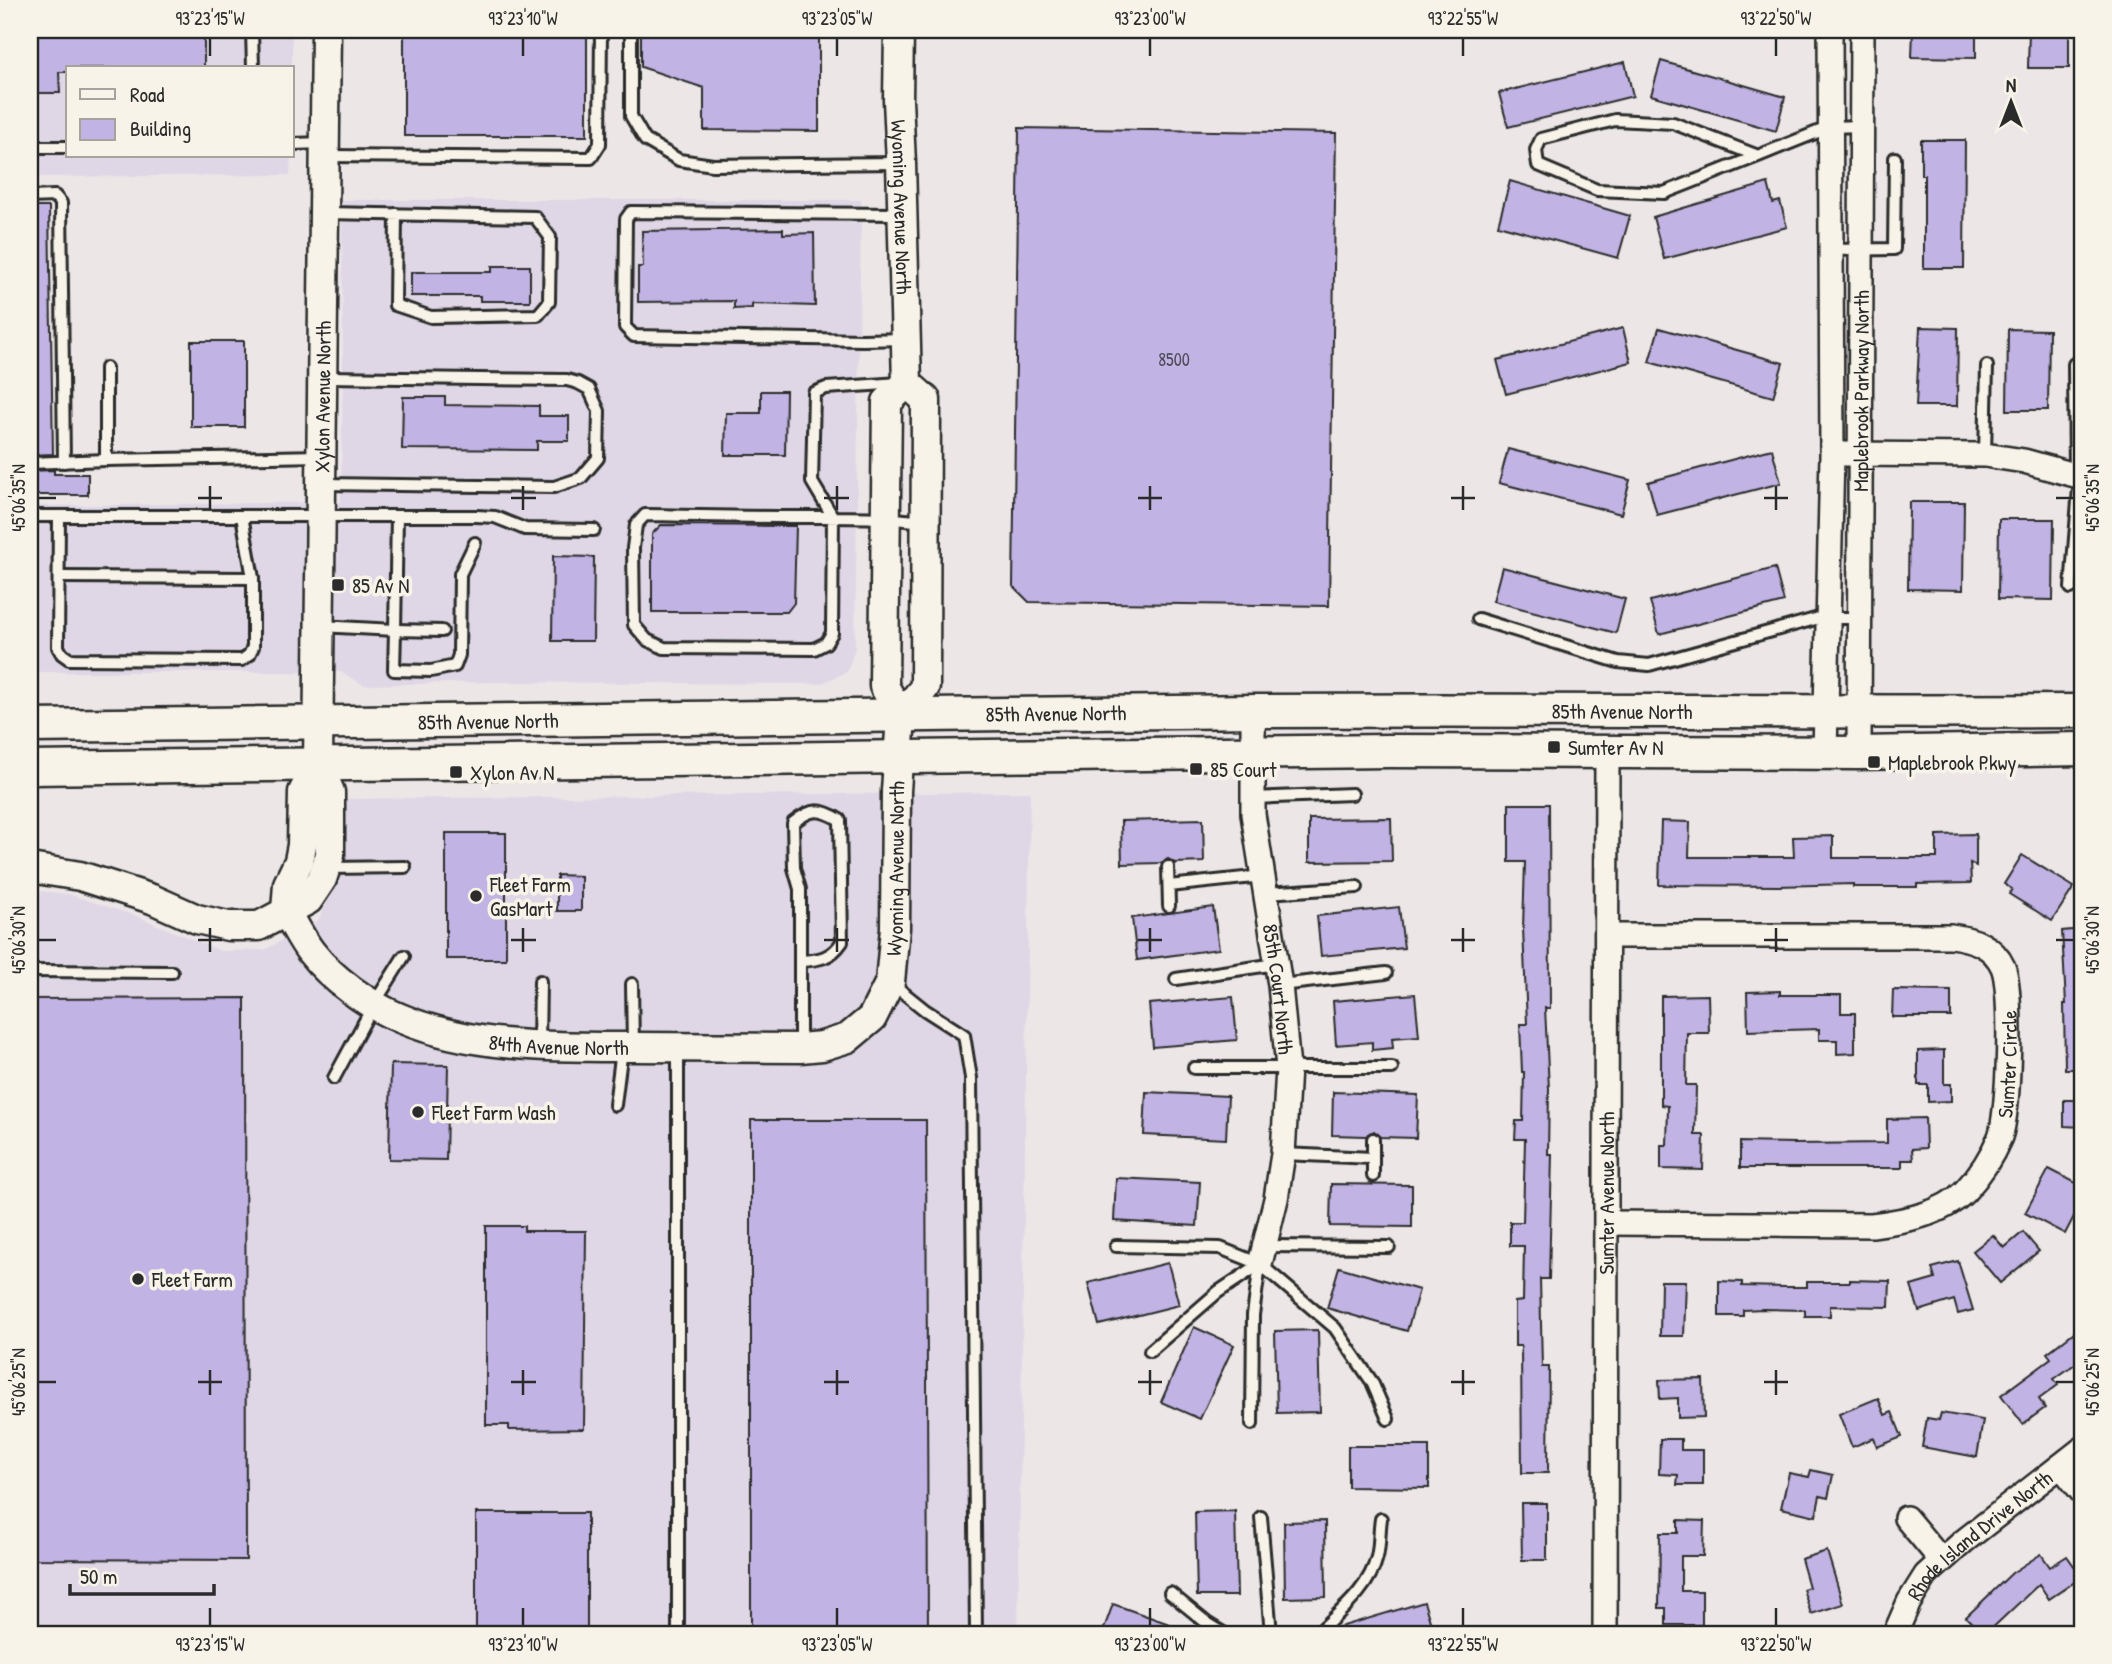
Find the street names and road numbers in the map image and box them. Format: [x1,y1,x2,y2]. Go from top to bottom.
street label: Wyoming Avenue North [884,119,919,295]
street label: Maplebrook Parkway North [1846,290,1875,492]
street label: Xylon Avenue North [307,320,337,473]
street label: 85th Avenue North [1551,696,1693,726]
street label: 85th Avenue North [985,698,1127,728]
street label: 85th Avenue North [417,705,559,736]
street label: Wyoming Avenue North [878,780,911,957]
street label: 85th Court North [1256,922,1301,1056]
street label: Sumter Circle [1990,1010,2023,1119]
street label: 84th Avenue North [487,1027,629,1062]
street label: Sumter Avenue North [1591,1111,1621,1274]
street label: Rhode Island Drive North [1899,1463,2058,1605]

